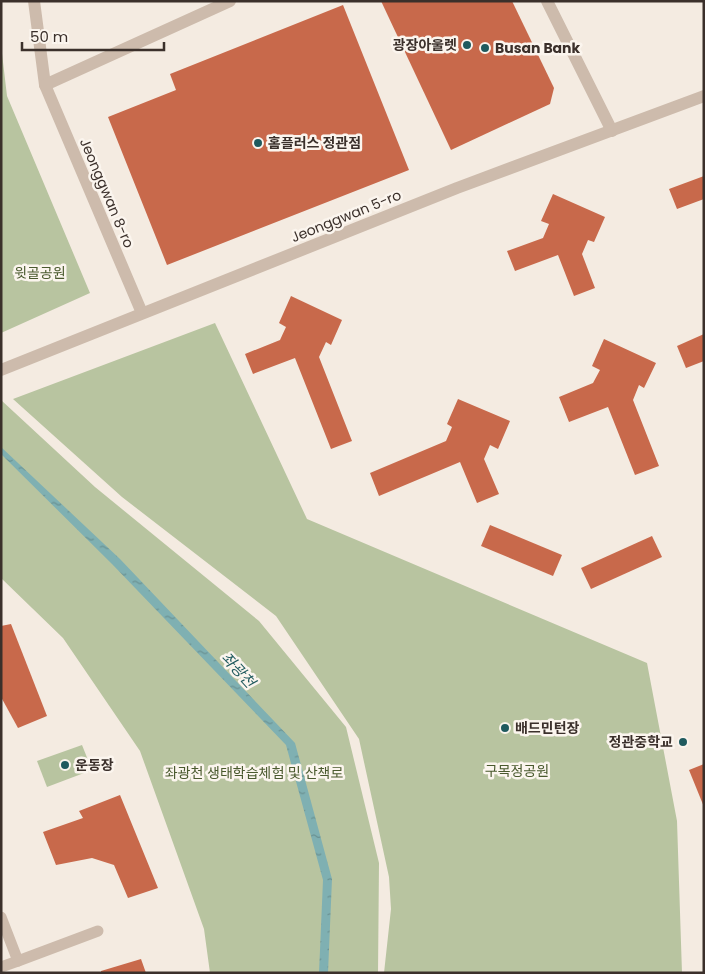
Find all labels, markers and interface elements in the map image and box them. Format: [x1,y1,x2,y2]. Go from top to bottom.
scale bar [22,20,165,52]
text: 50 m [30,26,68,47]
place label: 광장아울렛 [393,35,457,55]
place label: Busan Bank [495,38,581,58]
marker: 광장아울렛 [461,39,473,51]
marker: Busan Bank [479,42,491,54]
place label: 홈플러스 정관점 [268,133,361,153]
street label: Jeonggwan 8-ro [75,135,139,251]
marker: 홈플러스 정관점 [252,137,264,149]
street label: Jeonggwan 5-ro [288,185,404,247]
park label: 윗골공원 [14,263,66,283]
water label: 좌광천 [217,647,262,694]
place label: 배드민턴장 [515,718,580,738]
marker: 배드민턴장 [499,722,511,734]
place label: 정관중학교 [609,732,673,752]
marker: 정관중학교 [677,736,689,748]
place label: 운동장 [75,755,114,775]
marker: 운동장 [59,759,71,771]
park label: 구목정공원 [485,761,549,781]
park label: 좌광천 생태학습체험 및 산책로 [165,763,343,783]

